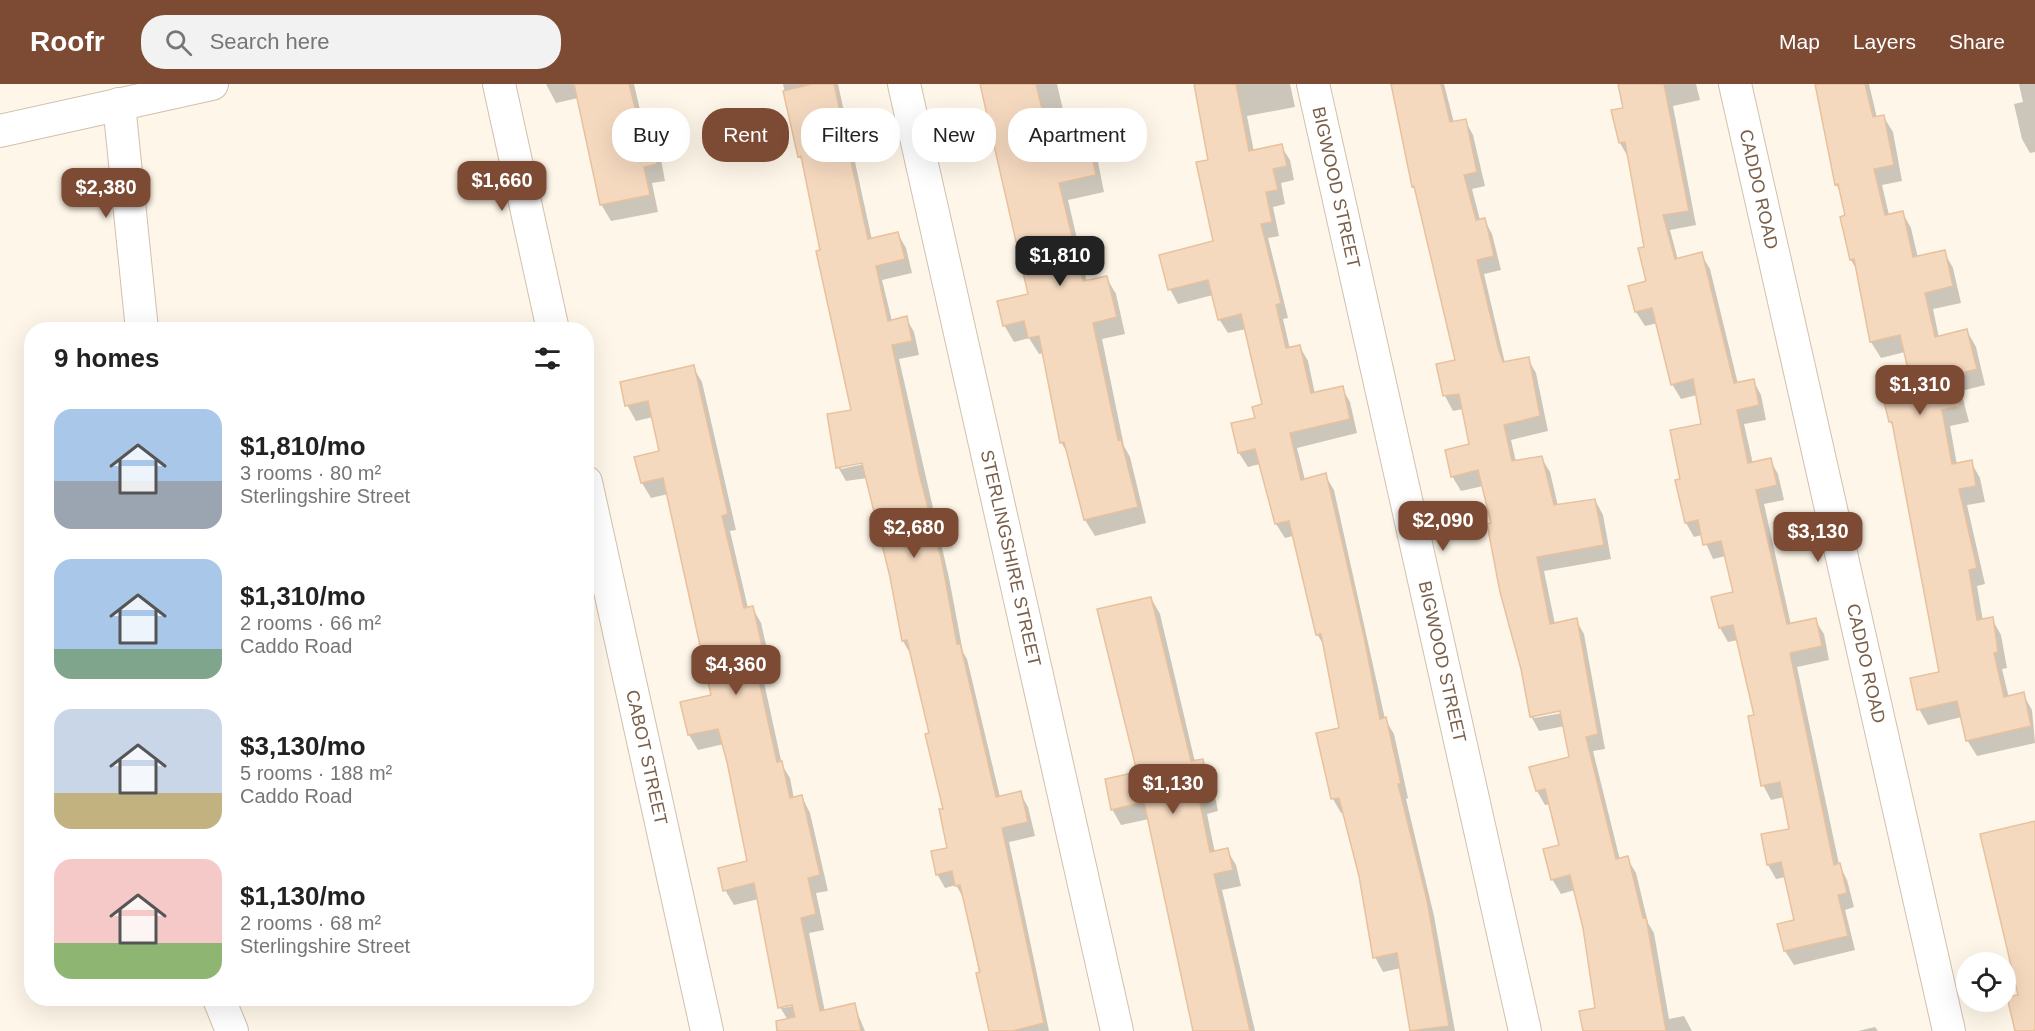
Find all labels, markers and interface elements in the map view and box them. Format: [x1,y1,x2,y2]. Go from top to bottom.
search box [141,15,561,69]
text: Roofr [30,26,105,57]
icon: search [162,26,195,59]
text: Search here [210,29,330,54]
text: Map [1779,30,1820,53]
text: Layers [1853,30,1916,53]
text: Share [1949,30,2005,53]
street label: BIGWOOD STREET [1308,105,1364,270]
chip: Buy [612,108,690,162]
chip: Rent [702,108,789,162]
chip: Filters [801,108,900,162]
chip: New [912,108,996,162]
chip: Apartment [1008,108,1147,162]
street label: CADDO ROAD [1736,128,1782,251]
pin: $1,660 [453,161,551,212]
pin: $2,380 [57,168,155,219]
text: $1,660 [471,169,533,191]
text: $2,380 [75,176,137,198]
pin: $1,810 [1011,236,1109,287]
text: $1,810 [1029,244,1091,266]
icon: filters [531,342,564,375]
text: 9 homes [54,343,160,373]
pin: $1,310 [1871,365,1969,416]
text: $1,310 [1889,373,1951,395]
text: $1,810/mo [240,431,366,461]
icon: home [102,433,174,505]
street label: STERLINGSHIRE STREET [977,448,1045,668]
text: 3 rooms · 80 m² [240,462,381,484]
text: Sterlingshire Street [240,485,410,507]
pin: $2,090 [1394,501,1492,552]
pin: $2,680 [865,508,963,559]
text: $2,090 [1412,509,1474,531]
pin: $3,130 [1769,512,1867,563]
text: $2,680 [883,516,945,538]
text: $3,130 [1787,520,1849,542]
street label: BIGWOOD STREET [1415,579,1470,744]
text: $1,310/mo [240,581,366,611]
icon: home [102,583,174,655]
street label: CADDO ROAD [1843,602,1889,725]
text: 2 rooms · 66 m² [240,612,381,634]
text: Caddo Road [240,635,352,657]
pin: $4,360 [687,645,785,696]
text: $4,360 [705,653,767,675]
street label: CABOT STREET [622,688,671,827]
text: $3,130/mo [240,731,366,761]
icon: home [102,733,174,805]
text: 5 rooms · 188 m² [240,762,392,784]
pin: $1,130 [1124,764,1222,815]
text: $1,130 [1142,772,1204,794]
text: Caddo Road [240,785,352,807]
text: $1,130/mo [240,881,366,911]
icon: home [102,883,174,955]
text: 2 rooms · 68 m² [240,912,381,934]
text: Sterlingshire Street [240,935,410,957]
map controls [1956,952,2016,1012]
button: locate [1956,952,2016,1012]

